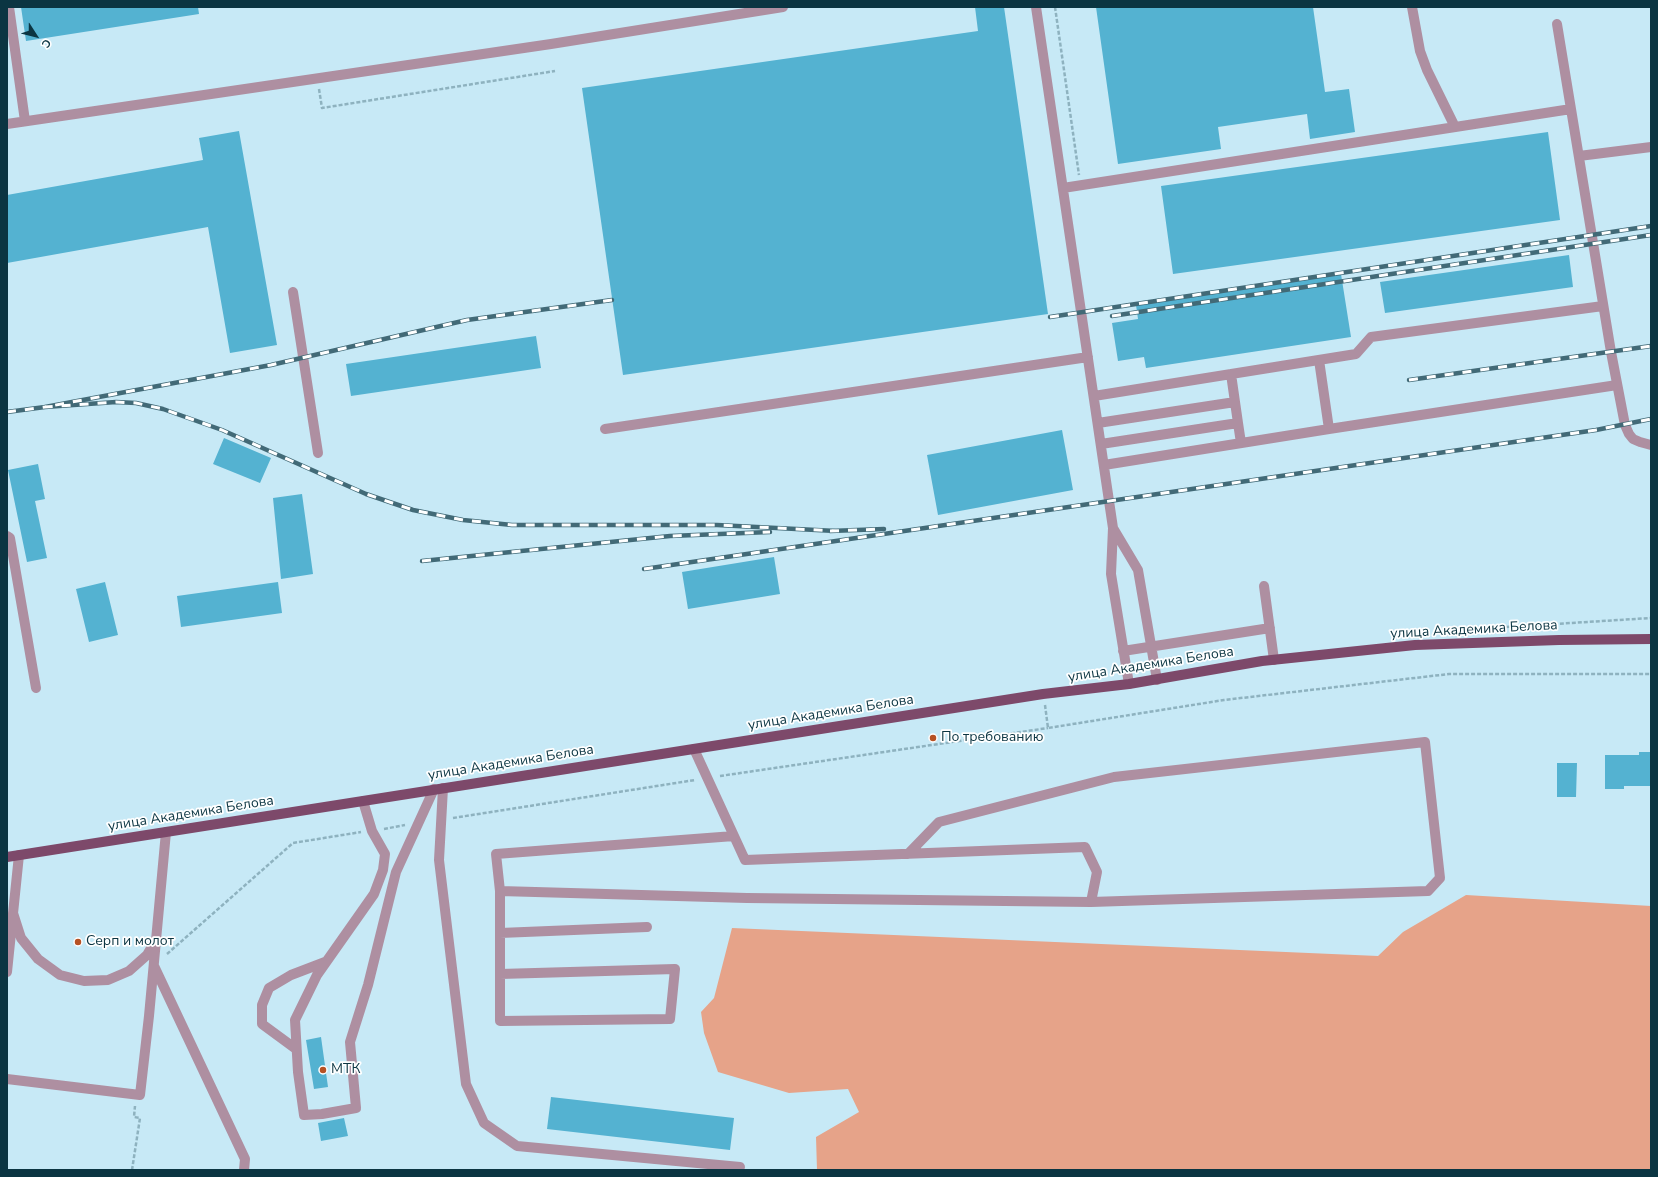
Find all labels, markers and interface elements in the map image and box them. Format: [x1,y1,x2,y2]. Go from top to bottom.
north arrow [16,16,56,56]
text: С [38,36,54,51]
street label: улица Академика Белова [1390,617,1558,643]
street label: улица Академика Белова [1067,644,1235,686]
street label: улица Академика Белова [747,692,915,734]
place label: По требованию [941,730,1043,746]
marker: По требованию [928,733,938,743]
street label: улица Академика Белова [427,742,595,784]
street label: улица Академика Белова [107,793,275,835]
place label: Серп и молот [86,934,174,950]
marker: Серп и молот [73,937,83,947]
place label: МТК [331,1062,360,1078]
marker: МТК [318,1065,328,1075]

